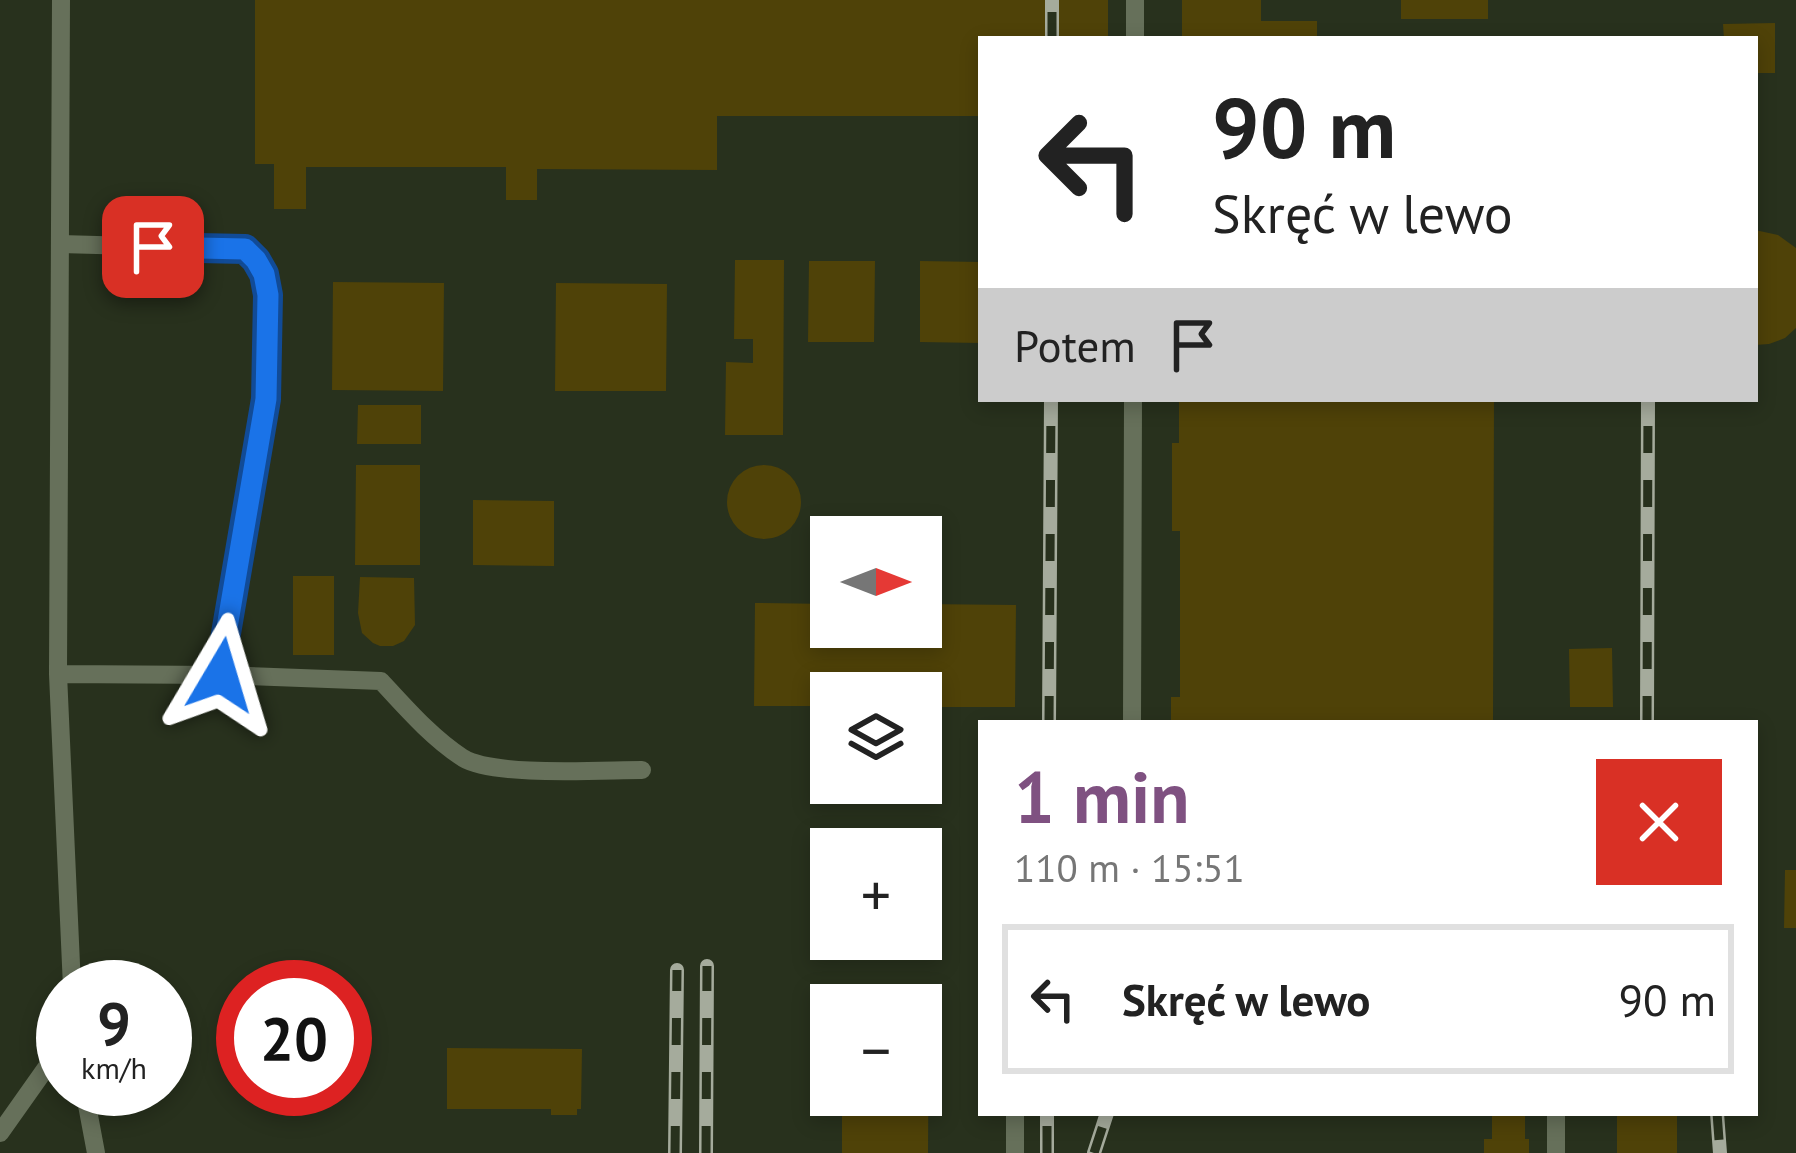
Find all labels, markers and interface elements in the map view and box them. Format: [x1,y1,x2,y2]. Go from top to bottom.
text: 90 m [1212,72,1396,181]
icon: left [1014,84,1170,240]
text: Skręć w lewo [1212,178,1513,248]
pin [102,196,204,298]
icon: arrive [120,214,186,280]
icon: arrive [1160,312,1226,378]
text: Potem [1014,316,1136,374]
north arrow [810,516,942,648]
map controls [810,516,942,1116]
position arrow [158,612,284,738]
button: layers [810,672,942,804]
text: 1 min [1014,750,1190,843]
button: close [1596,759,1722,885]
button: + [810,828,942,960]
text: 110 m · 15:51 [1014,842,1245,893]
speed limit sign: 20 [216,960,372,1116]
icon: left [1020,966,1086,1032]
text: Skręć w lewo [1122,970,1370,1028]
text: 90 m [1618,970,1716,1028]
text: 9 [97,984,131,1062]
button: − [810,984,942,1116]
text: km/h [81,1048,147,1087]

